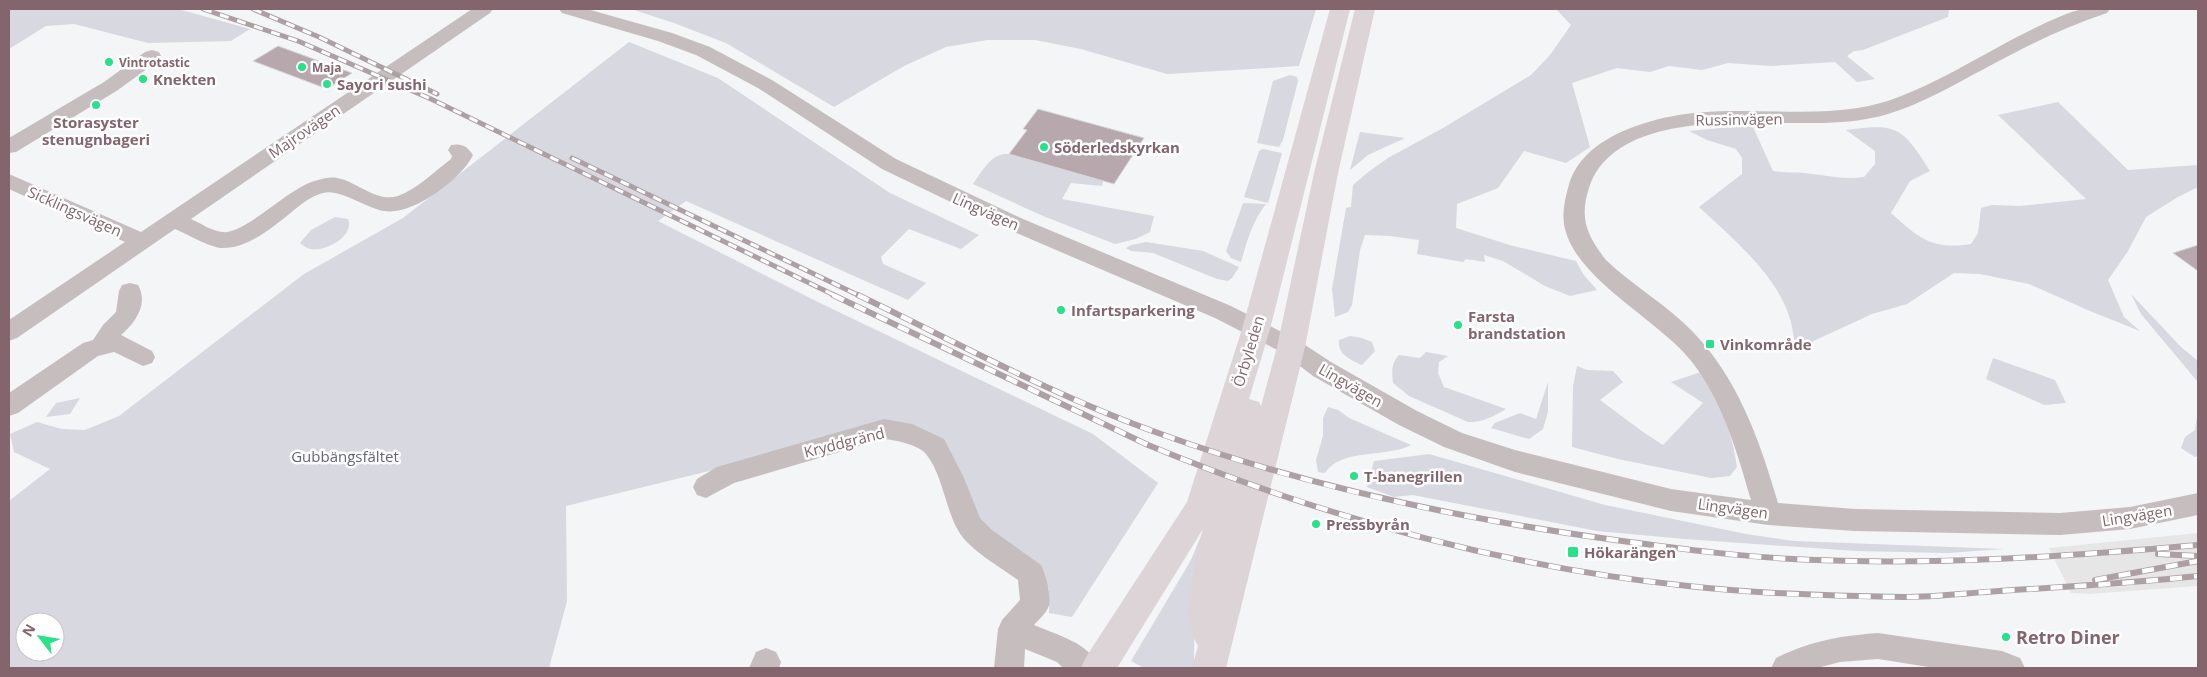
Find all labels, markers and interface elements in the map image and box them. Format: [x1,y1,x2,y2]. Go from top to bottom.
place label: Vintrotastic [119,54,190,71]
marker: Vintrotastic [103,56,115,68]
place label: Maja [312,59,341,76]
marker: Maja [296,61,308,73]
place label: Knekten [153,69,216,89]
marker: Knekten [137,73,149,85]
place label: Sayori sushi [337,74,427,94]
marker: Sayori sushi [321,78,333,90]
marker: Storasyster stenugnbageri [90,99,102,111]
street label: Majrovägen [264,100,344,162]
street label: Russinvägen [1695,108,1783,130]
place label: Storasyster stenugnbageri [42,112,150,149]
place label: Söderledskyrkan [1054,137,1180,157]
marker: Söderledskyrkan [1038,141,1050,153]
street label: Sicklingsvägen [25,181,125,241]
street label: Lingvägen [950,188,1022,234]
place label: Infartsparkering [1071,300,1195,320]
marker: Infartsparkering [1055,304,1067,316]
place label: Farsta brandstation [1468,306,1566,343]
street label: Örbyleden [1228,313,1268,389]
marker: Farsta brandstation [1452,319,1464,331]
place label: Vinkområde [1720,334,1812,354]
marker: Vinkområde [1704,338,1716,350]
street label: Lingvägen [1315,359,1387,411]
street label: Kryddgränd [802,422,886,462]
park label: Gubbängsfältet [291,446,399,466]
place label: T-banegrillen [1364,466,1463,486]
marker: T-banegrillen [1348,470,1360,482]
street label: Lingvägen [1697,493,1769,523]
street label: Lingvägen [2101,500,2173,530]
place label: Pressbyrån [1326,514,1410,534]
marker: Pressbyrån [1310,518,1322,530]
place label: Hökarängen [1584,542,1676,562]
marker: Hökarängen [1566,545,1580,559]
north arrow [15,612,65,662]
text: N [17,620,40,640]
place label: Retro Diner [2016,625,2120,649]
marker: Retro Diner [2000,631,2012,643]

